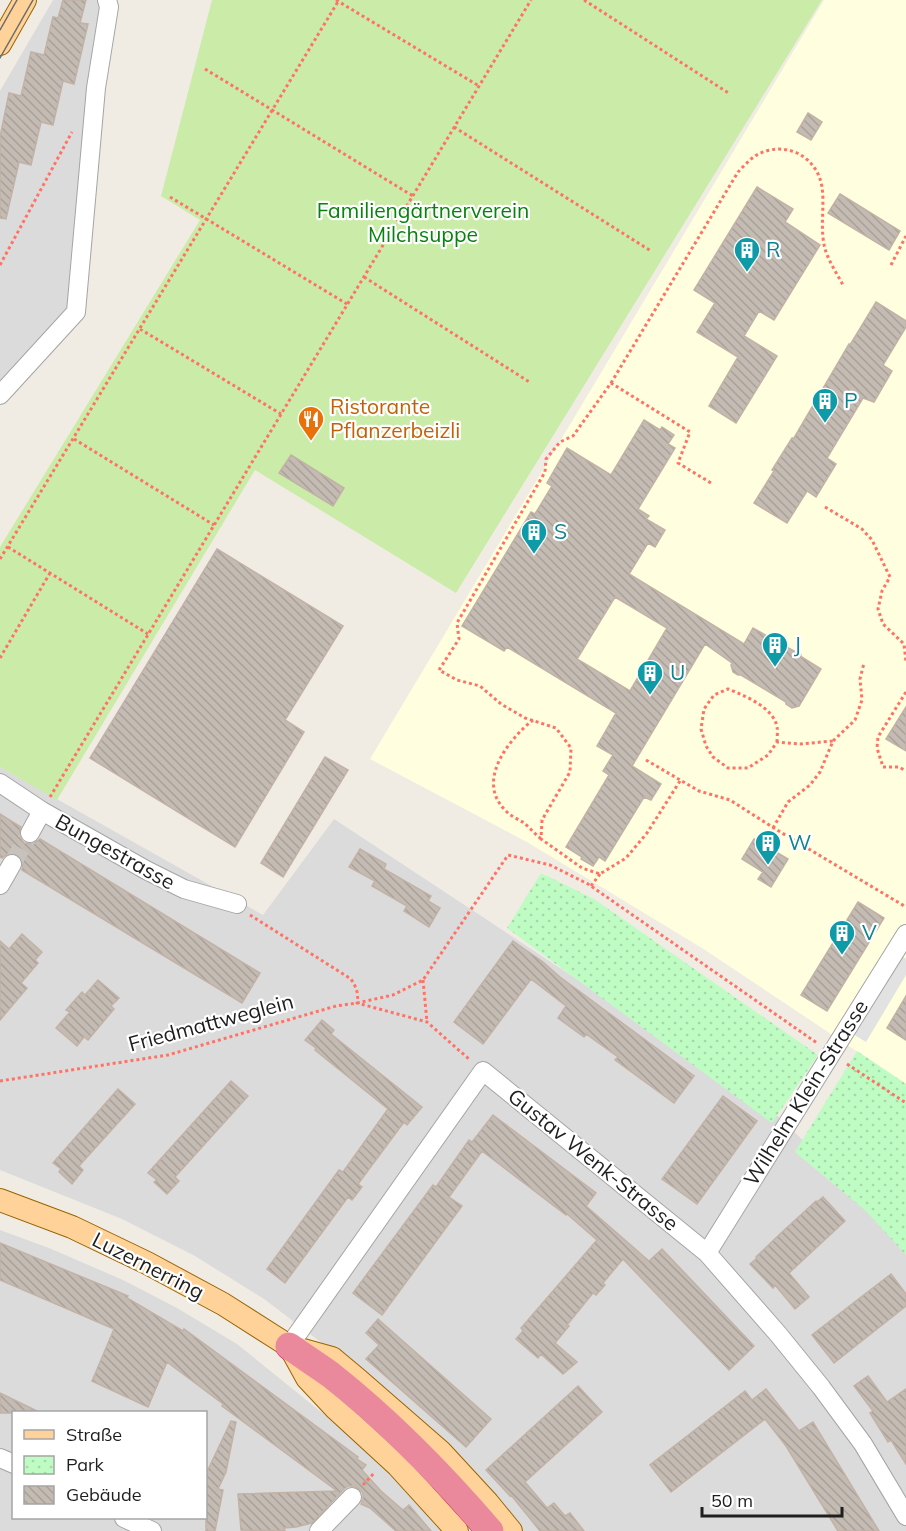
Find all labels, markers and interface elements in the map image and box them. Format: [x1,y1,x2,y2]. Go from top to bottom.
park label: Familiengärtnerverein Milchsuppe [317,197,529,247]
building icon: R [732,235,762,273]
place label: R [766,236,781,262]
building icon: P [810,386,840,424]
place label: P [844,387,858,413]
place label: Ristorante Pflanzerbeizli [330,393,460,443]
restaurant icon: Ristorante Pflanzerbeizli [296,404,326,442]
building icon: S [519,517,549,555]
place label: S [554,518,567,544]
building icon: J [760,630,790,668]
place label: J [794,631,801,657]
building icon: U [635,658,665,696]
place label: U [670,659,685,685]
street label: Bungestrasse [51,808,180,895]
building icon: W [753,828,783,866]
place label: W [788,829,811,855]
building icon: V [827,918,857,956]
place label: V [862,919,877,945]
street label: Friedmattweglein [125,988,296,1057]
street label: Wilhelm Klein-Strasse [737,995,873,1190]
street label: Gustav Wenk-Strasse [503,1083,684,1236]
street label: Luzernerring [88,1226,209,1304]
legend [12,1411,207,1519]
text: Straße [66,1423,122,1446]
text: Park [66,1453,105,1476]
scale bar [702,1480,842,1518]
text: Gebäude [66,1483,142,1506]
text: 50 m [711,1489,753,1512]

